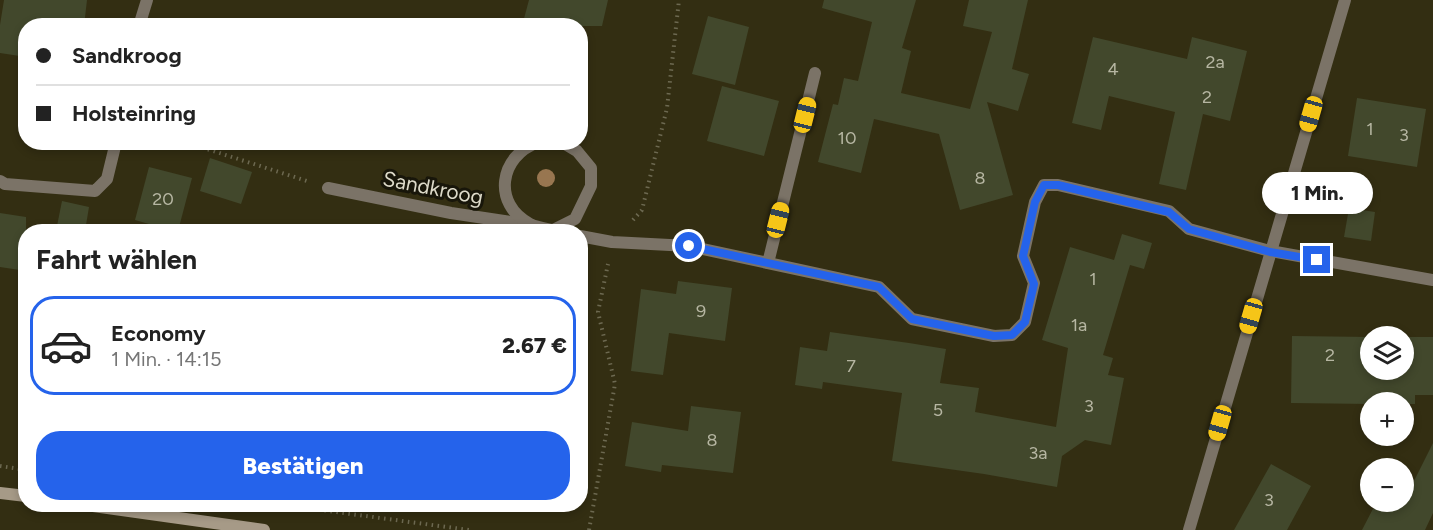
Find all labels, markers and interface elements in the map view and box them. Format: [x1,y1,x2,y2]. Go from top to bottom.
text: Sandkroog [72,42,182,69]
house number: 2a [1205,51,1225,73]
house number: 4 [1107,58,1119,80]
house number: 2 [1202,86,1212,108]
car [1297,94,1325,134]
car [792,95,818,135]
text: Holsteinring [72,100,196,127]
house number: 1 [1366,118,1374,140]
house number: 3 [1399,124,1409,146]
house number: 10 [838,127,856,149]
street label: Sandkroog [381,166,485,209]
house number: 8 [974,167,986,189]
callout: 1 Min. [1262,173,1372,215]
text: 1 Min. [1291,181,1344,205]
house number: 20 [152,188,174,210]
car [765,200,791,240]
route start [675,232,702,259]
text: Fahrt wählen [36,243,197,276]
route end [1303,246,1330,273]
house number: 1 [1089,268,1097,290]
car [1237,296,1265,336]
house number: 9 [696,300,706,322]
house number: 1a [1071,314,1087,336]
icon: car [39,319,93,373]
text: Economy [111,320,206,347]
map controls [1360,326,1414,512]
button: layers [1360,326,1414,380]
text: 2.67 € [502,332,567,359]
house number: 2 [1325,344,1335,366]
text: 1 Min. · 14:15 [111,347,222,371]
house number: 7 [846,355,856,377]
button: + [1360,392,1414,446]
house number: 3 [1084,395,1094,417]
house number: 5 [933,399,943,421]
car [1206,403,1234,443]
house number: 8 [706,429,718,451]
button: Bestätigen [36,431,570,500]
house number: 3a [1029,442,1047,464]
button: − [1360,458,1414,512]
house number: 3 [1264,489,1274,511]

